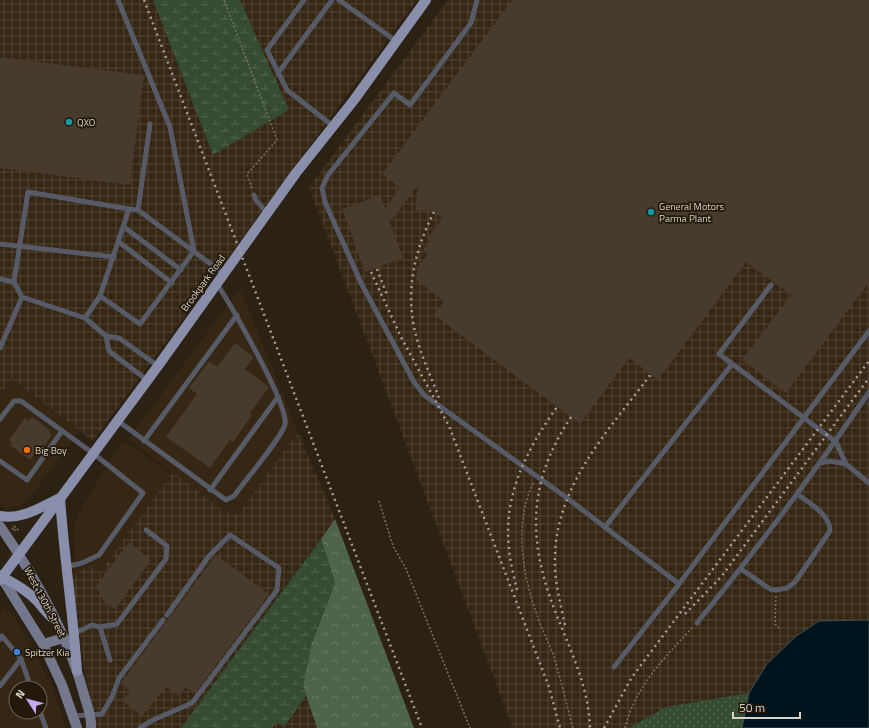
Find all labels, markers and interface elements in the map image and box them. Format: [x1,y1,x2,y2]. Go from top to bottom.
place label: QXO [77,115,96,130]
marker: QXO [64,117,74,127]
place label: General Motors Parma Plant [659,199,724,226]
marker: General Motors Parma Plant [646,207,656,217]
street label: Brookpark Road [177,251,229,315]
place label: Big Boy [35,443,67,458]
marker: Big Boy [22,445,32,455]
street label: West 130th Street [20,564,70,640]
place label: Spitzer Kia [25,645,70,660]
marker: Spitzer Kia [12,647,22,657]
north arrow [8,680,48,720]
text: N [11,686,29,702]
scale bar [733,694,800,720]
text: 50 m [739,698,765,717]

